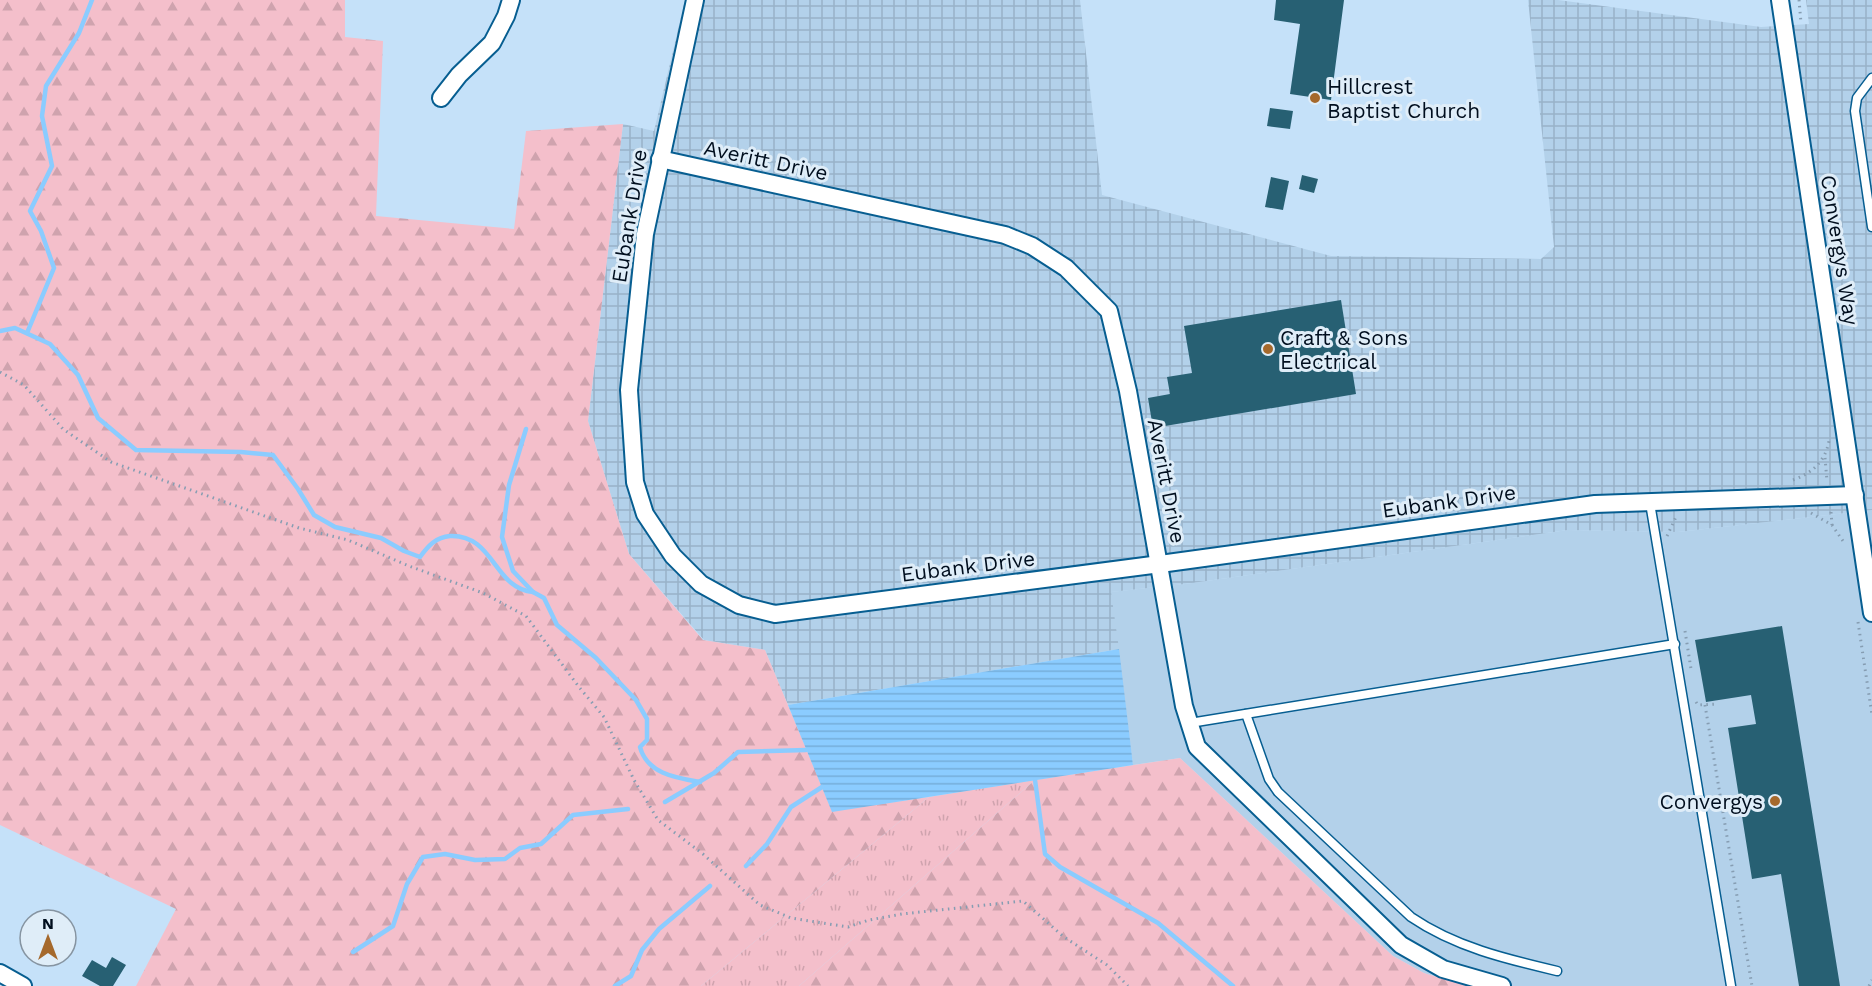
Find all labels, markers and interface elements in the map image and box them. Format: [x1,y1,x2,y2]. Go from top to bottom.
place label: Hillcrest Baptist Church [1327,74,1480,123]
marker: Hillcrest Baptist Church [1308,91,1322,105]
street label: Averitt Drive [702,135,830,185]
street label: Eubank Drive [606,147,652,285]
street label: Convergys Way [1816,173,1864,327]
place label: Craft & Sons Electrical [1280,325,1408,374]
marker: Craft & Sons Electrical [1261,342,1275,356]
street label: Averitt Drive [1143,417,1191,545]
street label: Eubank Drive [1380,479,1518,523]
street label: Eubank Drive [900,545,1036,587]
place label: Convergys [1659,789,1763,814]
marker: Convergys [1768,794,1782,808]
north arrow [18,908,78,968]
text: N [42,914,54,933]

